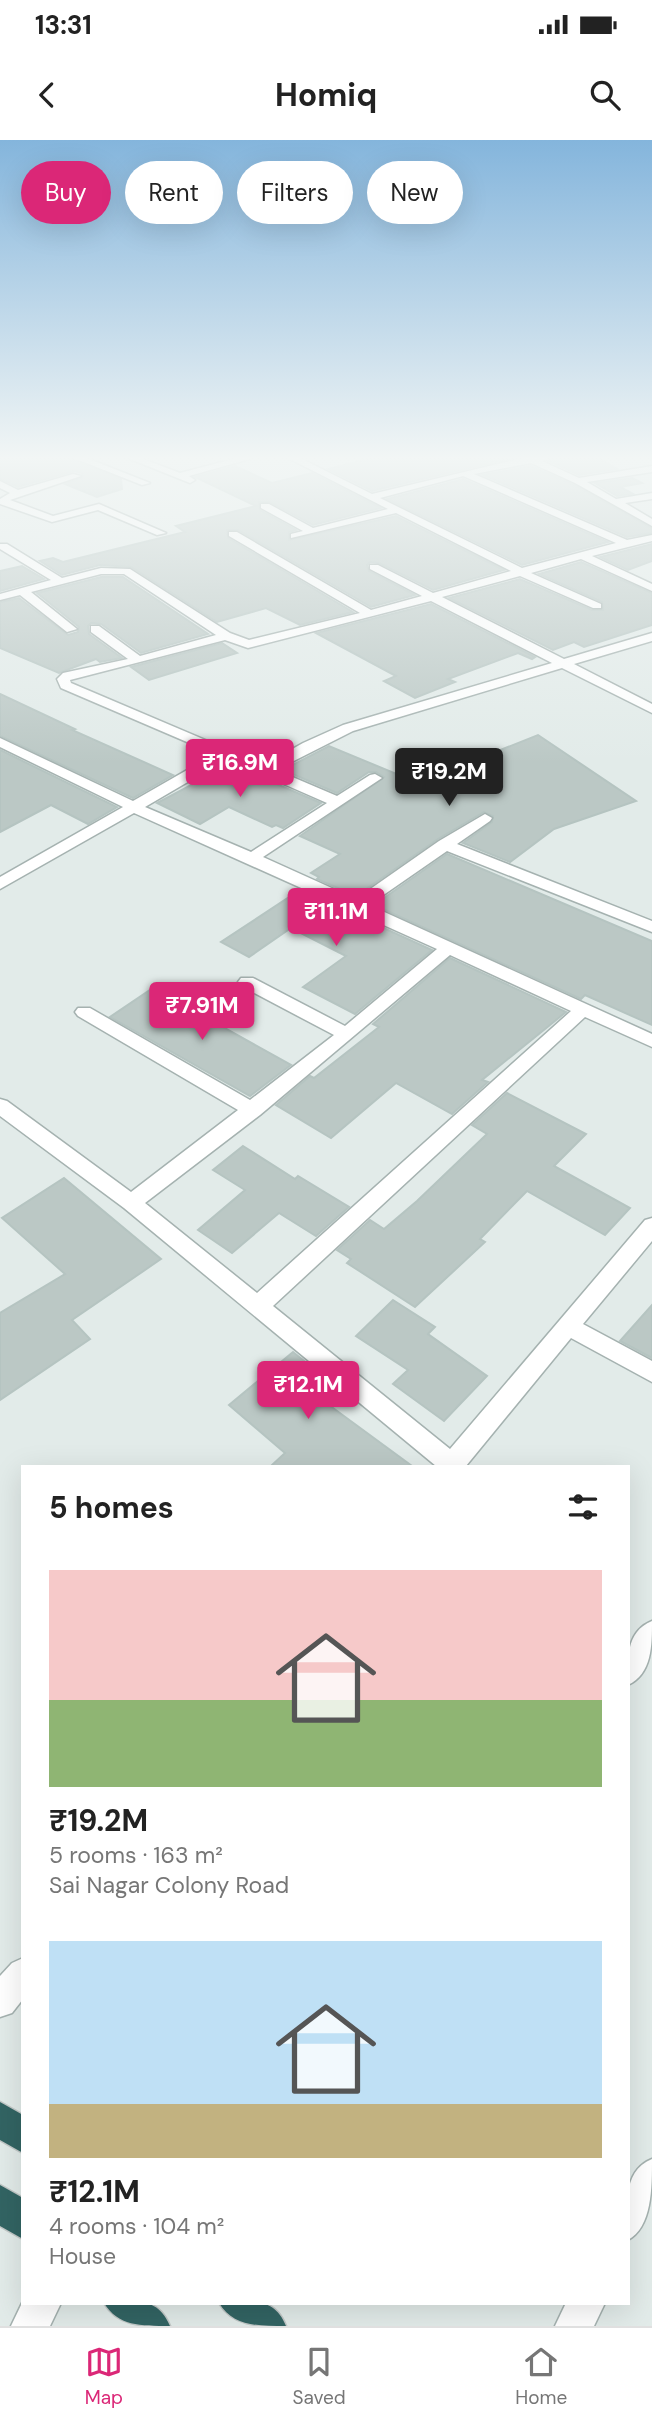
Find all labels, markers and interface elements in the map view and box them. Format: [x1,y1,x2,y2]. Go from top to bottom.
text: 13:31 [35,8,92,42]
text: Homiq [275,74,377,116]
icon: back [28,76,66,114]
icon: search [586,76,624,114]
chip: Buy [21,161,111,224]
chip: Rent [125,161,223,224]
chip: Filters [237,161,353,224]
chip: New [367,161,463,224]
pin: ₹16.9M [183,740,297,799]
text: ₹16.9M [202,747,278,777]
pin: ₹19.2M [392,748,506,808]
text: ₹19.2M [411,756,487,786]
pin: ₹11.1M [279,888,393,948]
text: ₹11.1M [304,896,368,926]
pin: ₹7.91M [145,982,259,1042]
text: ₹7.91M [165,990,239,1020]
pin: ₹12.1M [251,1362,365,1421]
text: ₹12.1M [273,1369,343,1399]
text: 5 homes [49,1488,174,1527]
icon: filters [564,1488,602,1526]
icon: home [263,1615,389,1741]
text: ₹19.2M [49,1801,148,1840]
text: 5 rooms · 163 m² [49,1840,223,1870]
text: Sai Nagar Colony Road [49,1870,289,1900]
icon: home [263,1986,389,2112]
text: ₹12.1M [49,2172,140,2211]
text: 4 rooms · 104 m² [49,2211,224,2241]
text: House [49,2241,116,2271]
tab: Map [85,2343,123,2410]
tab: Saved [293,2343,346,2410]
tab: Home [515,2343,567,2410]

